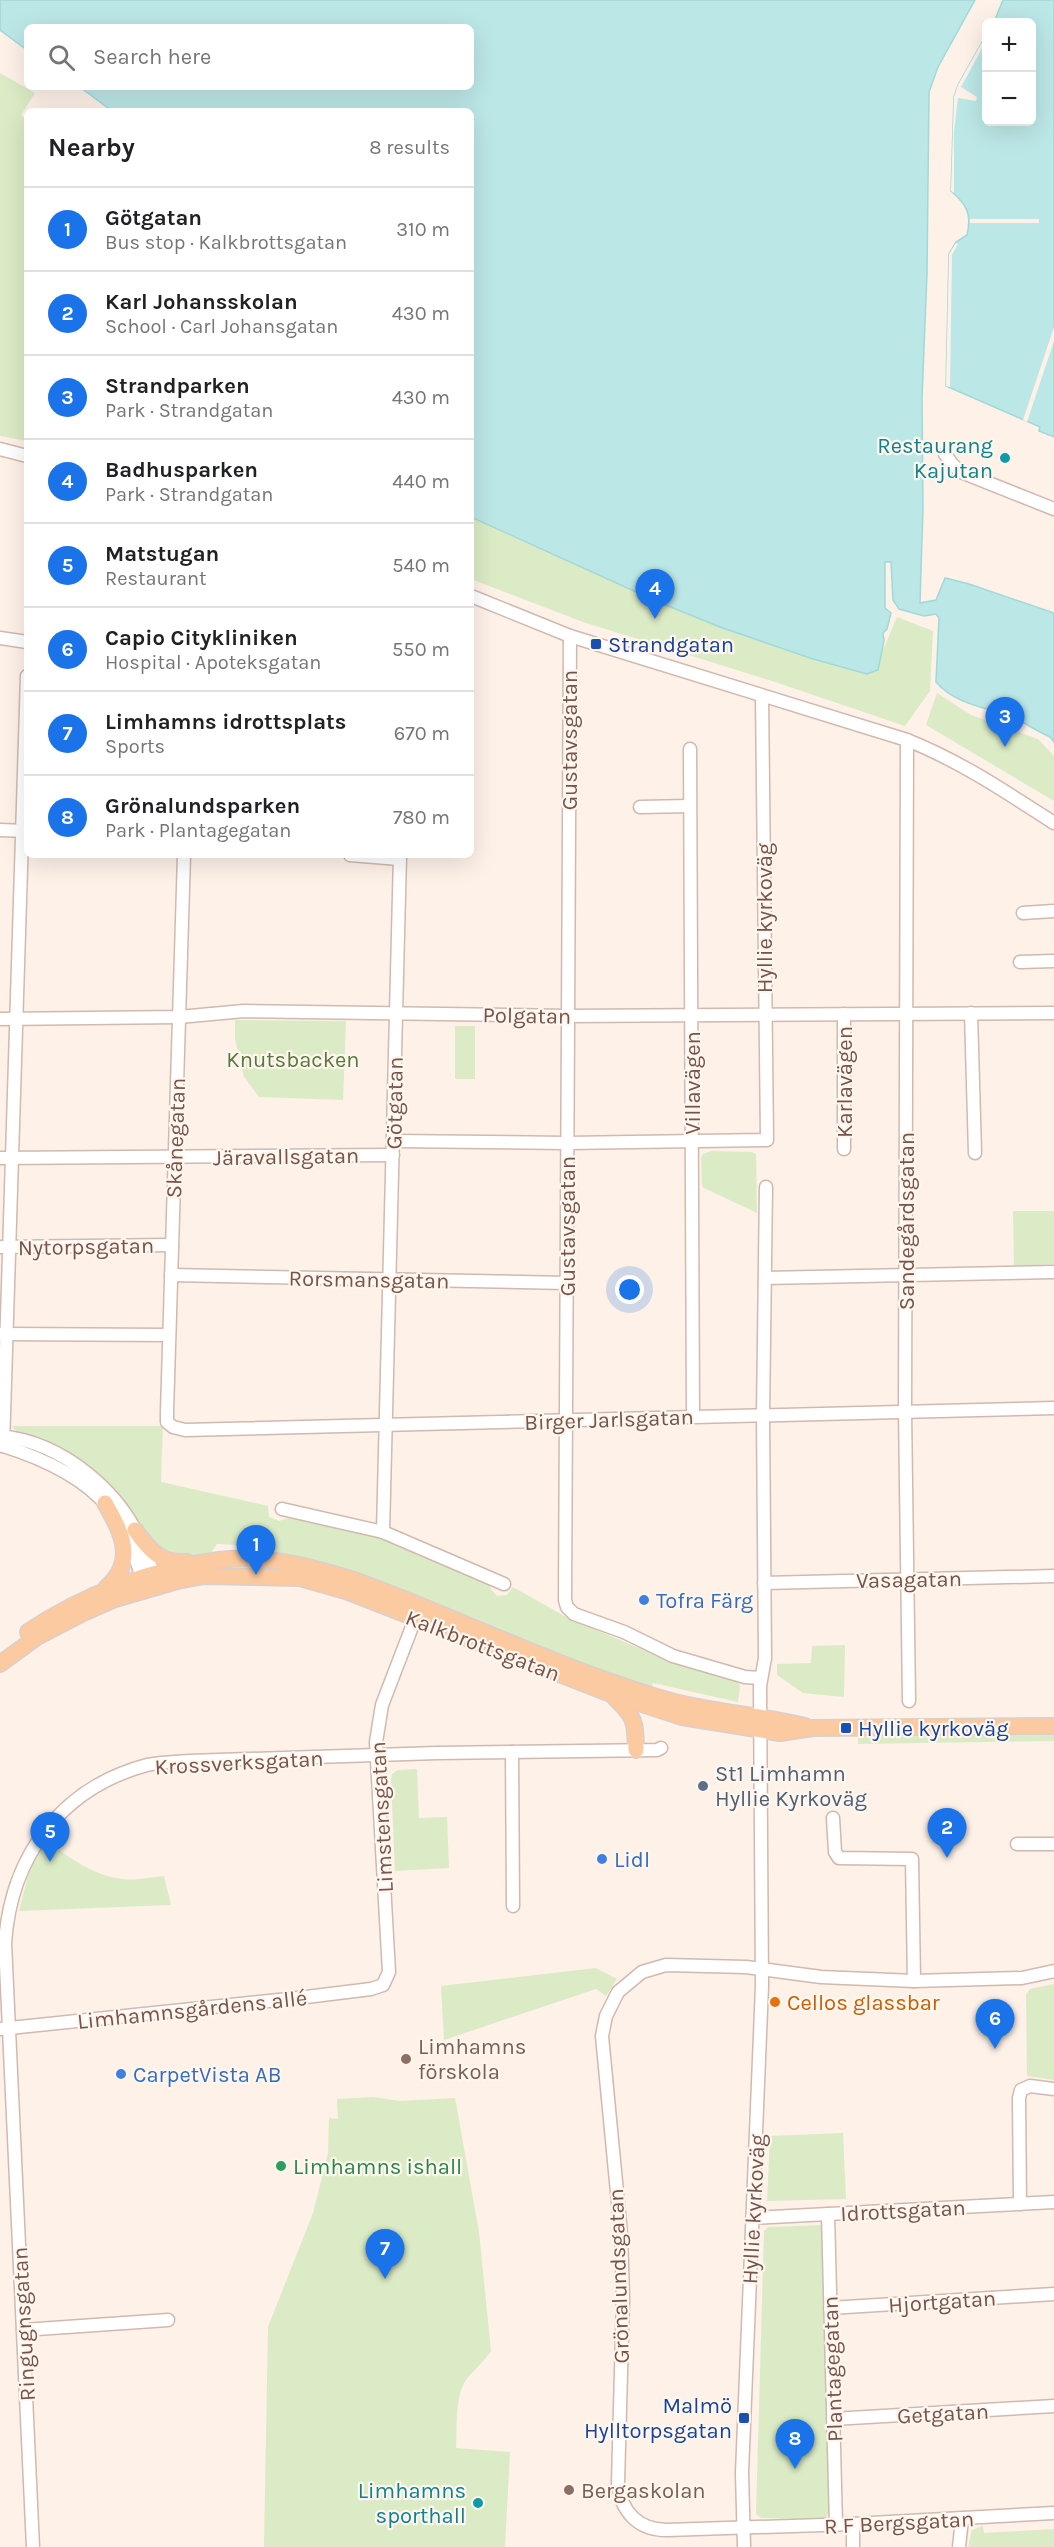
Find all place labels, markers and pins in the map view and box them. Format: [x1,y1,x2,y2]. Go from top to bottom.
place label: Restaurang Kajutan [877,433,994,484]
marker: Restaurang Kajutan [998,451,1012,465]
pin: 4 [636,570,674,619]
place label: Strandgatan [608,632,734,658]
marker: Strandgatan [589,637,603,651]
pin: 3 [986,698,1024,747]
pin: 1 [236,1526,276,1575]
place label: Tofra Färg [656,1588,754,1614]
marker: Tofra Färg [637,1593,651,1607]
place label: Hyllie kyrkoväg [858,1716,1009,1742]
marker: Hyllie kyrkoväg [839,1721,853,1735]
place label: St1 Limhamn Hyllie Kyrkoväg [715,1761,867,1812]
marker: St1 Limhamn Hyllie Kyrkoväg [696,1779,710,1793]
pin: 2 [928,1808,966,1858]
pin: 5 [31,1812,70,1862]
place label: Lidl [614,1847,650,1873]
marker: Lidl [595,1852,609,1866]
place label: Cellos glassbar [787,1990,940,2016]
marker: Cellos glassbar [768,1995,782,2009]
pin: 6 [976,2000,1014,2049]
place label: Limhamns förskola [418,2034,526,2085]
marker: Limhamns förskola [399,2052,413,2066]
place label: CarpetVista AB [133,2062,281,2088]
marker: CarpetVista AB [114,2067,128,2081]
place label: Limhamns ishall [293,2154,462,2180]
marker: Limhamns ishall [274,2159,288,2173]
pin: 7 [366,2230,404,2279]
place label: Malmö Hylltorpsgatan [584,2393,732,2444]
marker: Malmö Hylltorpsgatan [737,2411,751,2425]
pin: 8 [776,2420,814,2469]
place label: Limhamns sporthall [358,2478,466,2529]
place label: Bergaskolan [581,2478,706,2504]
marker: Bergaskolan [562,2483,576,2497]
marker: Limhamns sporthall [471,2496,485,2510]

